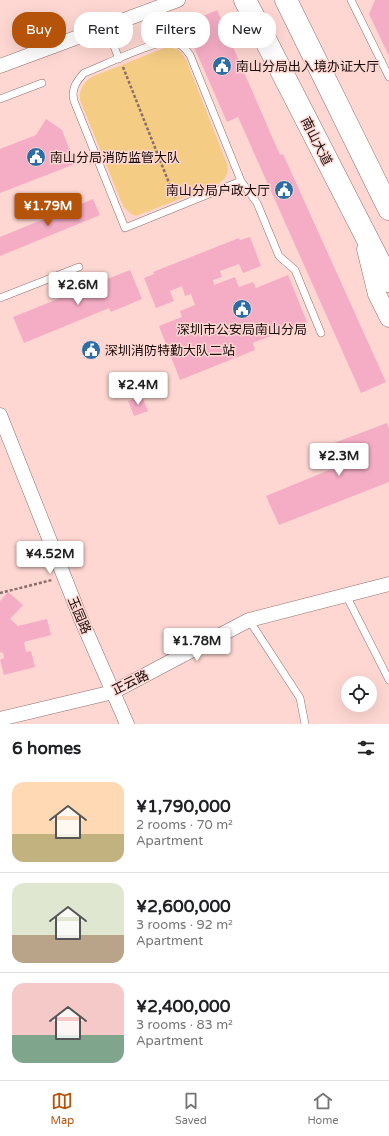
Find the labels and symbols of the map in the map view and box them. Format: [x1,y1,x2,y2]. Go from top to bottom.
public building icon: 南山分局出入境办证大厅 [211,55,233,77]
place label: 南山分局出入境办证大厅 [236,59,379,75]
street label: 南山大道 [297,115,335,168]
public building icon: 南山分局消防监管大队 [25,146,47,168]
place label: 南山分局消防监管大队 [50,150,180,166]
public building icon: 南山分局户政大厅 [273,179,295,201]
place label: 南山分局户政大厅 [166,183,270,199]
pin: ¥1.79M [15,193,81,227]
pin: ¥2.6M [50,272,106,306]
public building icon: 深圳市公安局南山分局 [231,298,253,320]
place label: 深圳市公安局南山分局 [177,322,307,338]
public building icon: 深圳消防特勤大队二站 [80,339,102,361]
place label: 深圳消防特勤大队二站 [105,343,235,359]
pin: ¥2.4M [110,372,166,406]
pin: ¥2.3M [311,443,367,477]
pin: ¥4.52M [17,541,83,575]
street label: 玉园路 [64,594,94,636]
pin: ¥1.78M [164,628,230,662]
street label: 正云路 [109,667,151,699]

